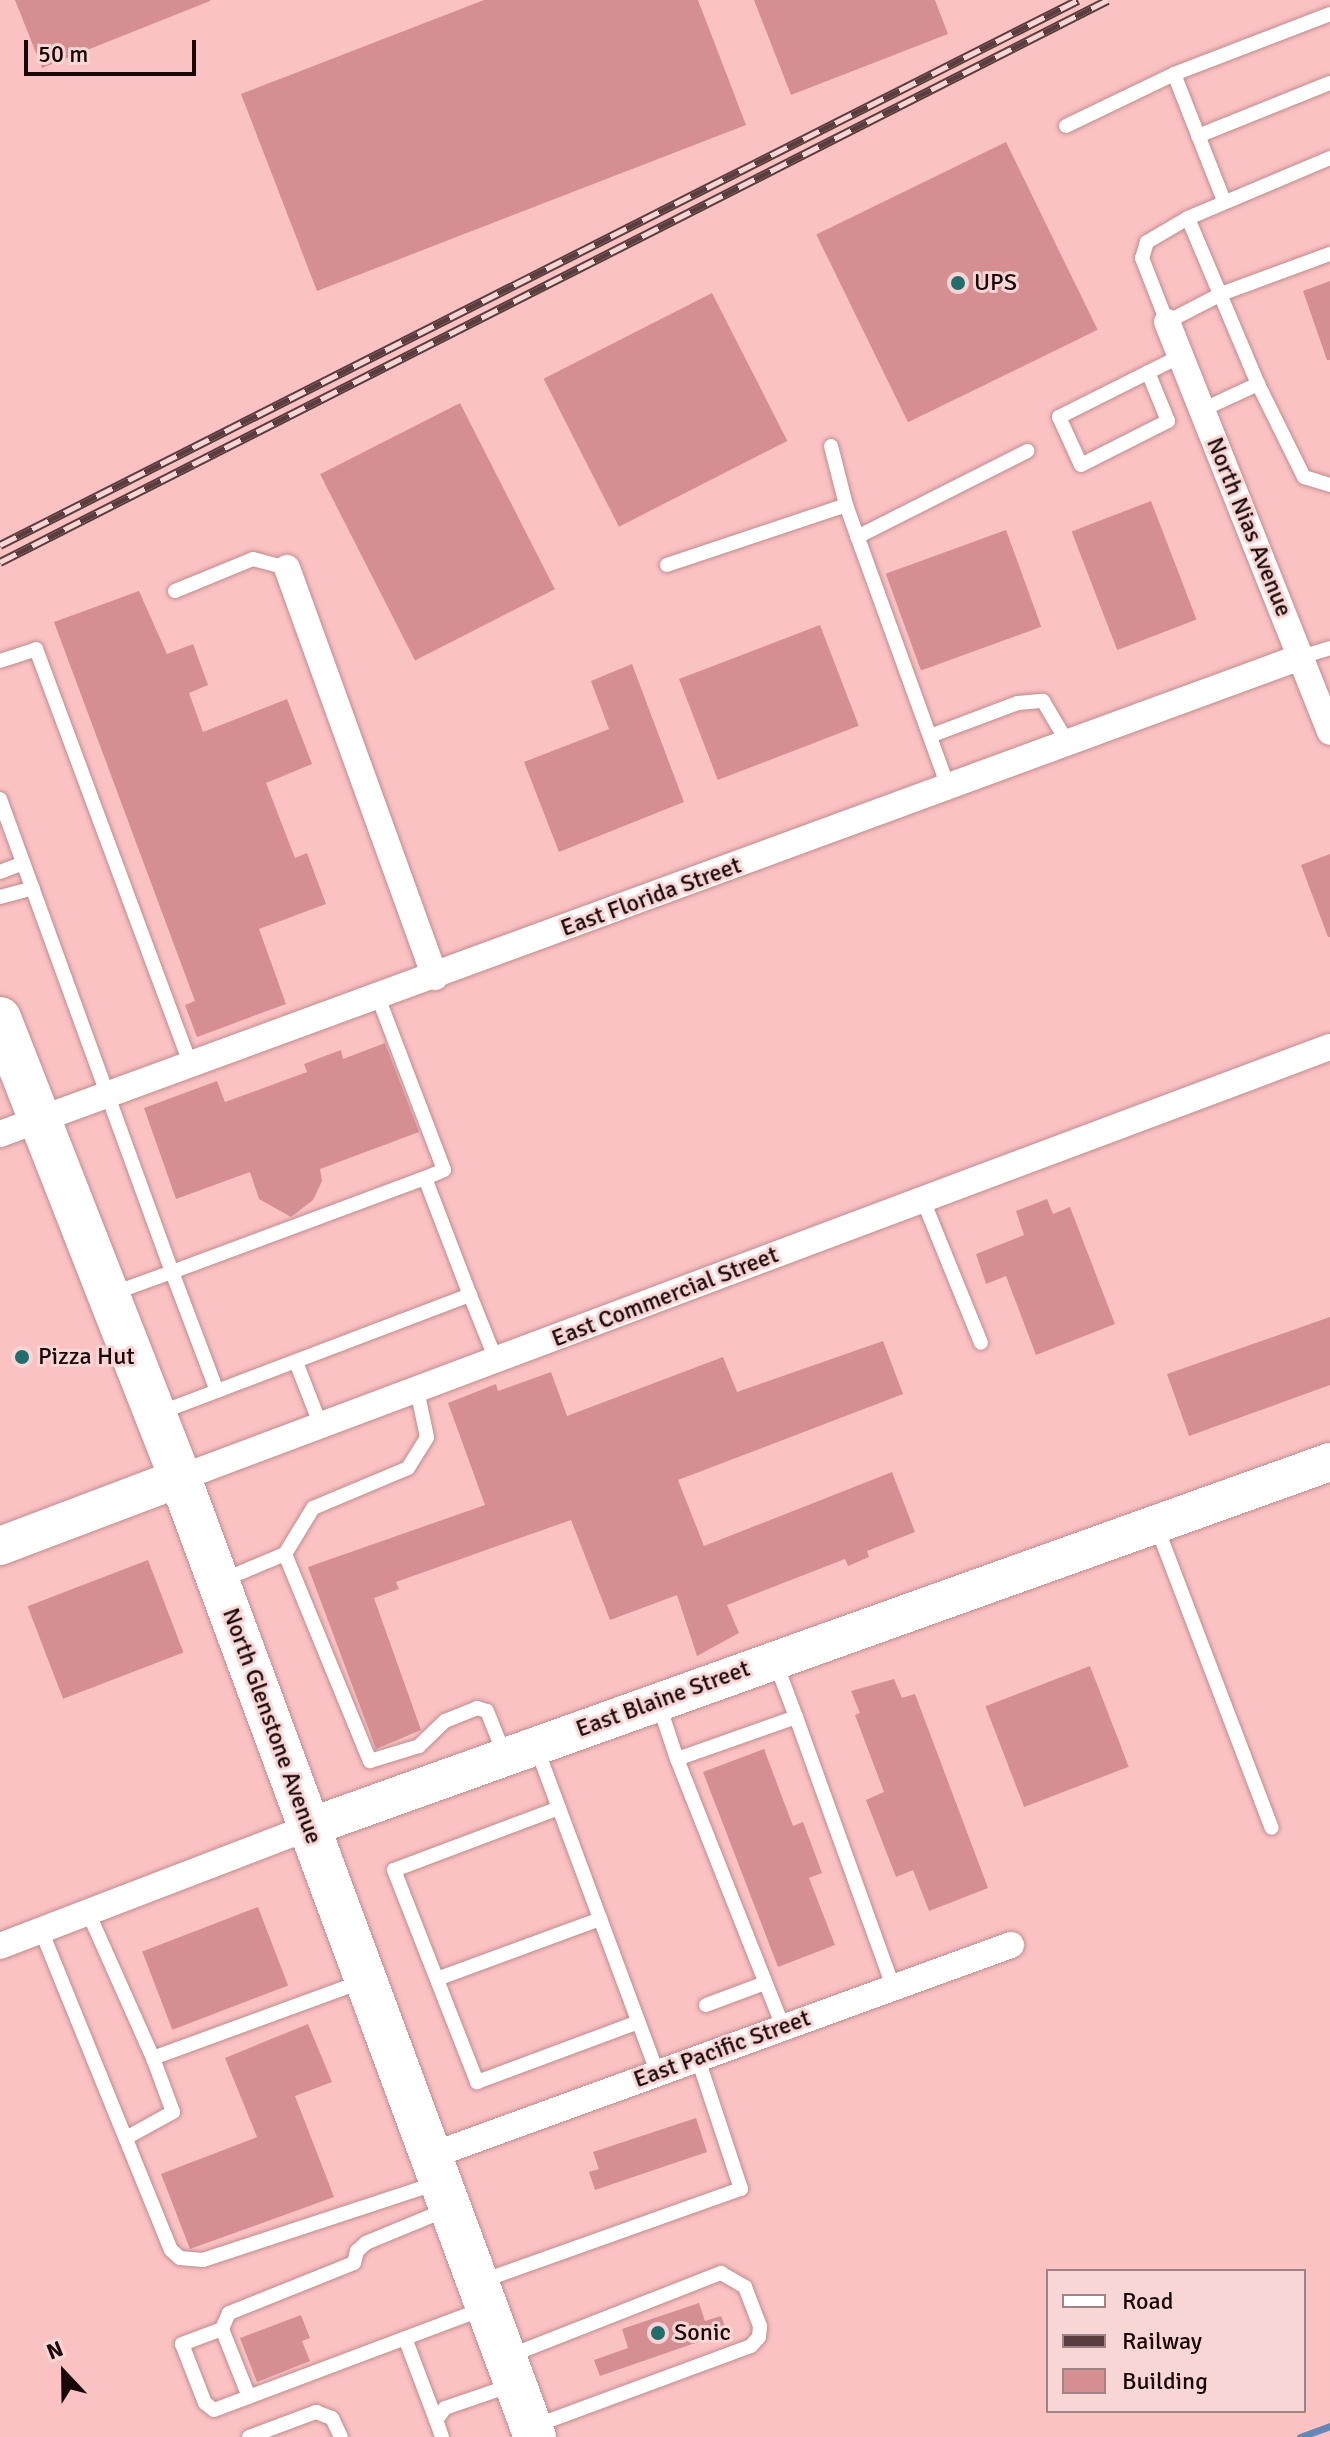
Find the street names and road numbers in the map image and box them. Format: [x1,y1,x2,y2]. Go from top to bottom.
street label: North Nias Avenue [1200,433,1298,621]
street label: East Florida Street [557,851,745,943]
street label: East Commercial Street [548,1241,782,1353]
street label: North Glenstone Avenue [216,1604,328,1848]
street label: East Blaine Street [572,1654,754,1744]
street label: East Pacific Street [630,2004,814,2094]

